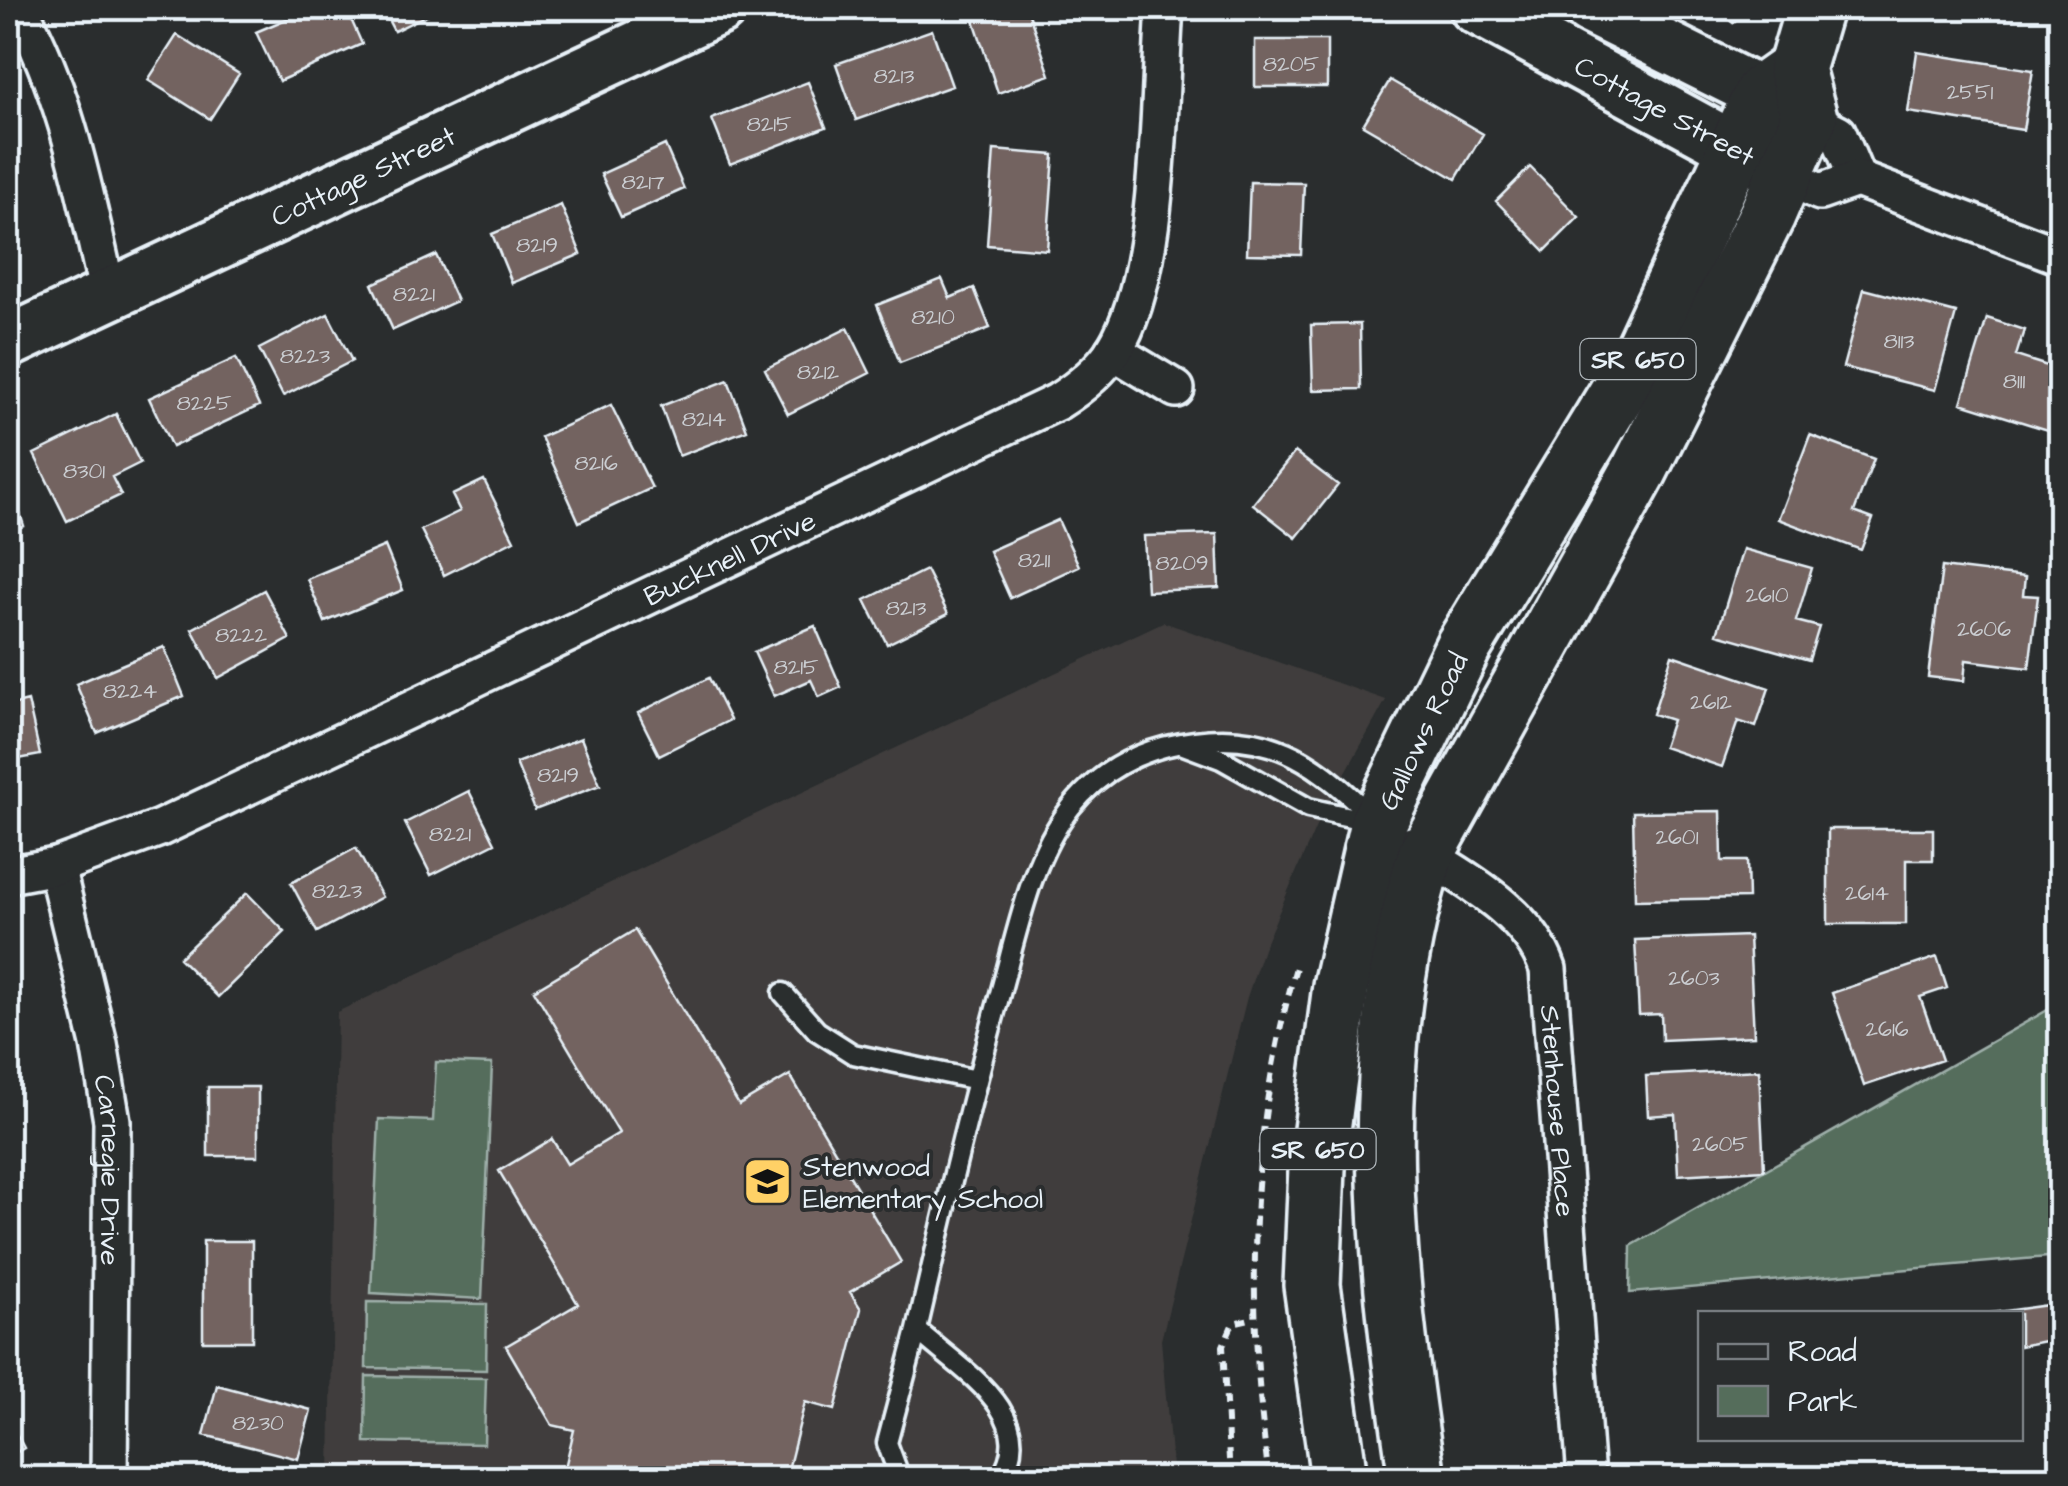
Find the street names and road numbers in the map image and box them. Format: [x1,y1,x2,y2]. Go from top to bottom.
street label: Cottage Street [1567,47,1762,177]
street label: Cottage Street [265,117,463,237]
road number: SR 650 [1580,339,1696,379]
street label: Bucknell Drive [638,501,822,616]
street label: Gallows Road [1369,646,1478,817]
street label: Stenhouse Place [1530,1004,1584,1218]
street label: Carnegie Drive [83,1072,130,1266]
road number: SR 650 [1260,1129,1376,1169]

